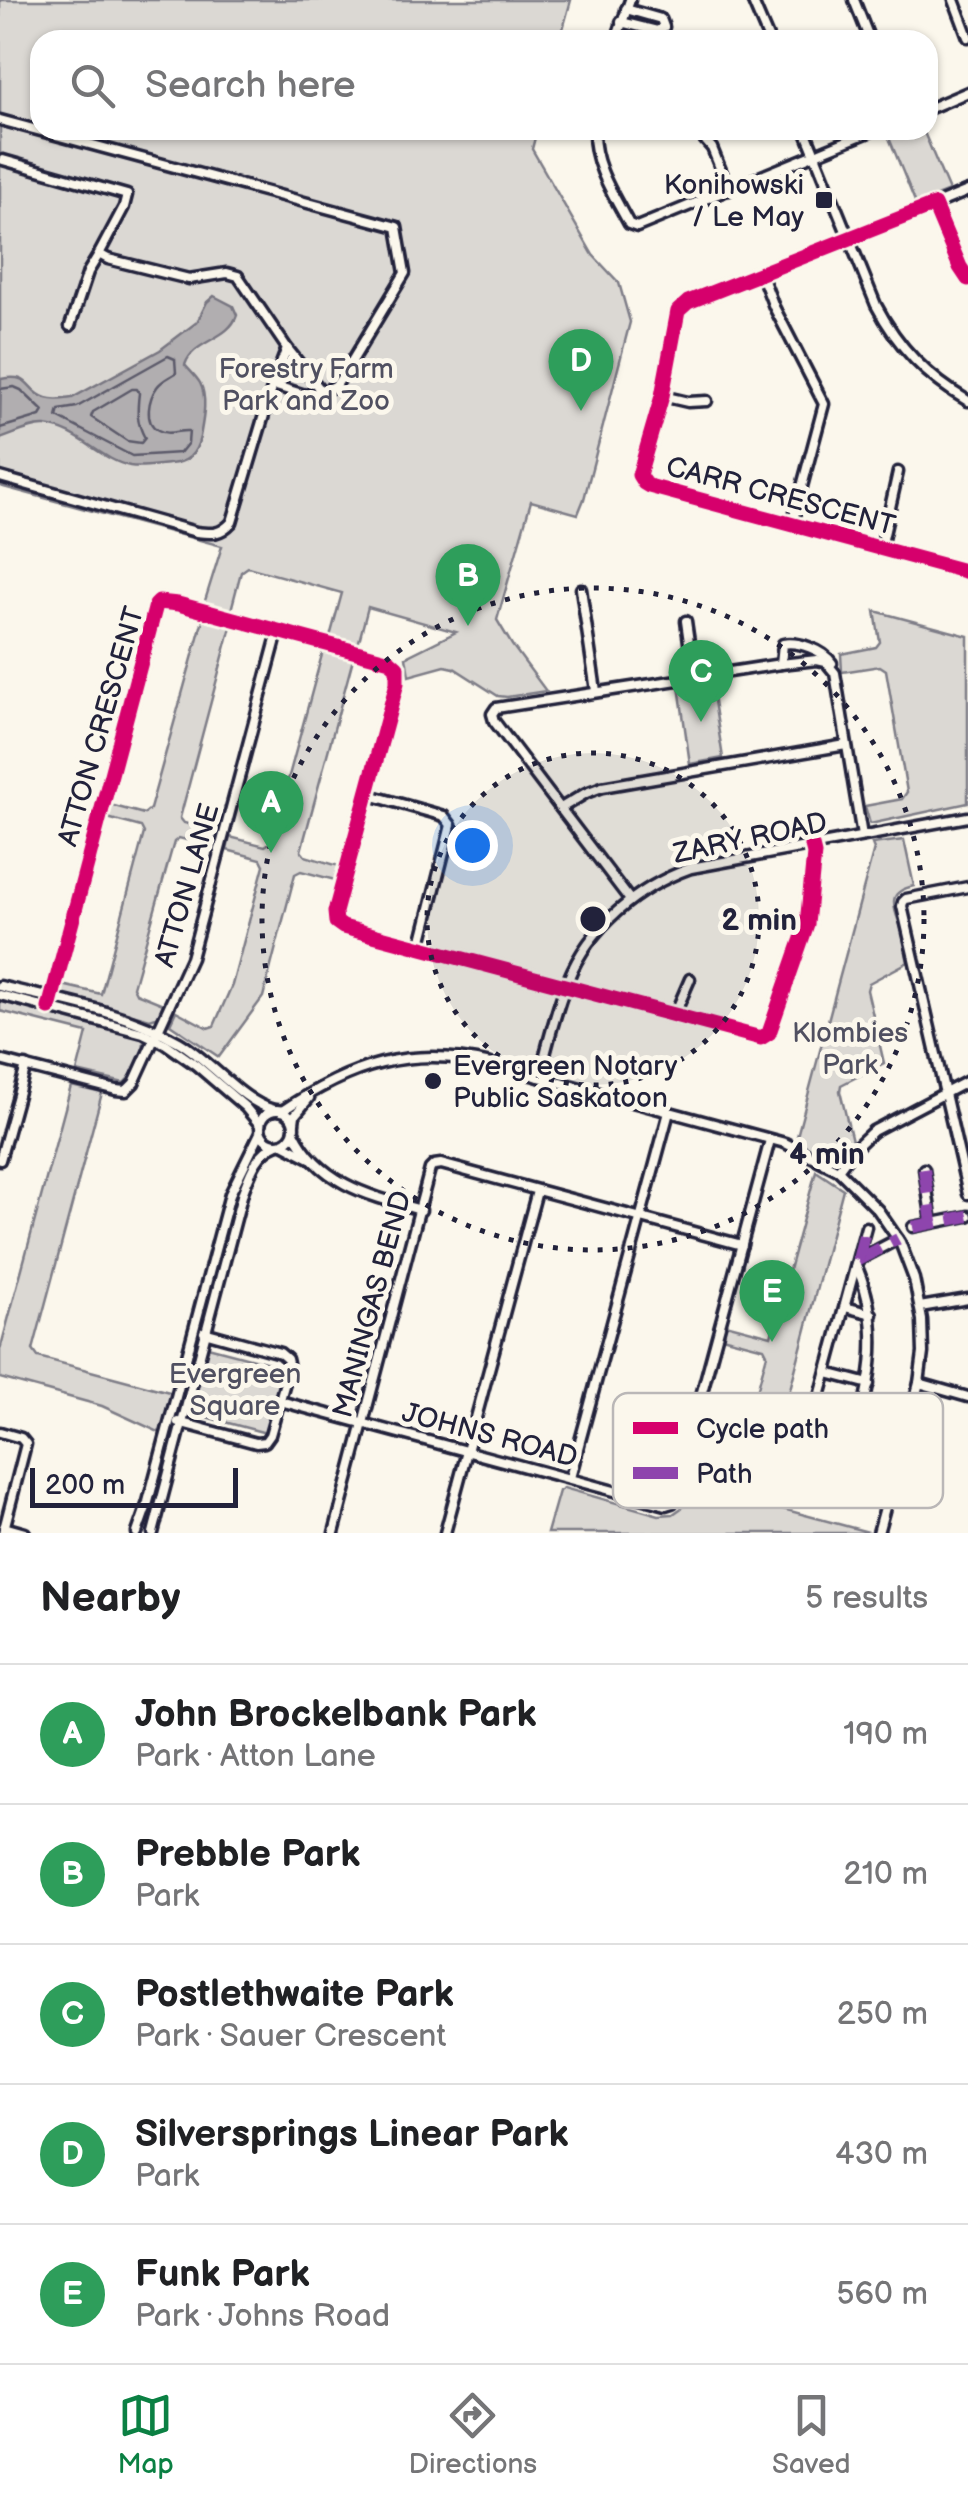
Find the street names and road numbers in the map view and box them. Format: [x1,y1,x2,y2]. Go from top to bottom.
street label: CARR CRESCENT [662,450,899,543]
street label: ATTON CRESCENT [51,603,151,850]
street label: ATTON LANE [148,800,227,971]
street label: ZARY ROAD [670,806,830,871]
street label: MANINGAS BEND [326,1187,419,1421]
street label: JOHNS ROAD [398,1396,581,1475]

